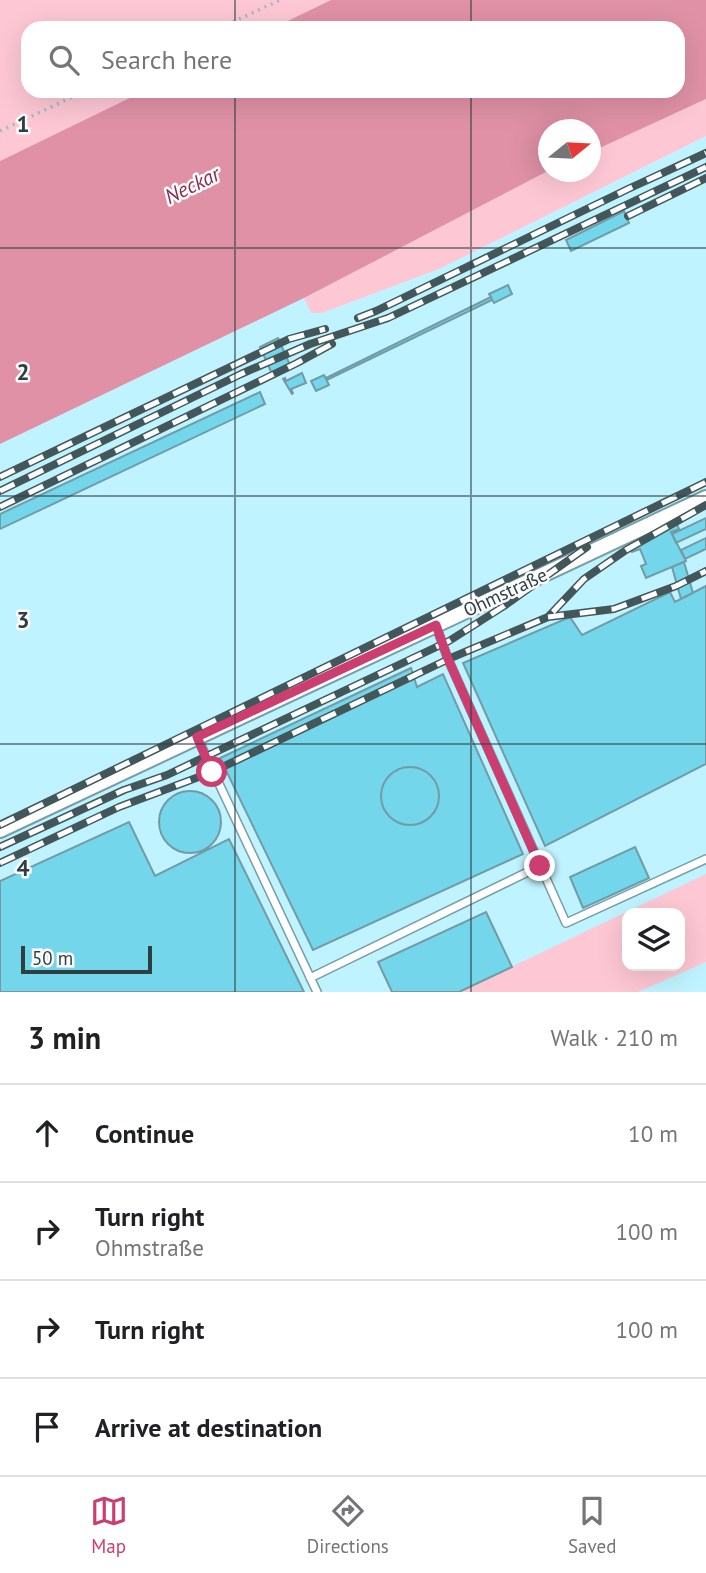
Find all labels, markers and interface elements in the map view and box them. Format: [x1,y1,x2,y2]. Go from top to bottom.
search box [21,21,685,98]
icon: search [45,41,83,79]
text: Search here [101,43,232,76]
text: 1 [16,109,30,138]
north arrow [538,119,601,182]
water label: Neckar [160,159,226,210]
text: 2 [16,357,30,386]
street label: Ohmstraße [459,562,551,622]
text: 3 [16,605,30,634]
route start [196,756,227,787]
route end [524,850,555,881]
text: 4 [16,853,30,882]
map controls [622,908,685,971]
button: layers [622,908,685,971]
scale bar [21,943,152,975]
text: 50 m [32,946,73,970]
text: 3 min [28,1018,101,1057]
text: Walk · 210 m [551,1023,678,1052]
icon: ahead [28,1114,66,1152]
text: Continue [95,1117,194,1150]
text: 10 m [628,1119,678,1148]
text: Turn right [95,1200,204,1233]
icon: right [28,1212,66,1250]
text: 100 m [616,1217,678,1246]
text: Ohmstraße [95,1233,204,1262]
icon: right [28,1310,66,1348]
text: Turn right [95,1313,204,1346]
text: 100 m [616,1315,678,1344]
icon: arrive [28,1408,66,1446]
text: Arrive at destination [95,1411,322,1444]
tab: Map [90,1492,128,1558]
tab: Directions [307,1492,389,1558]
tab: Saved [568,1492,616,1558]

